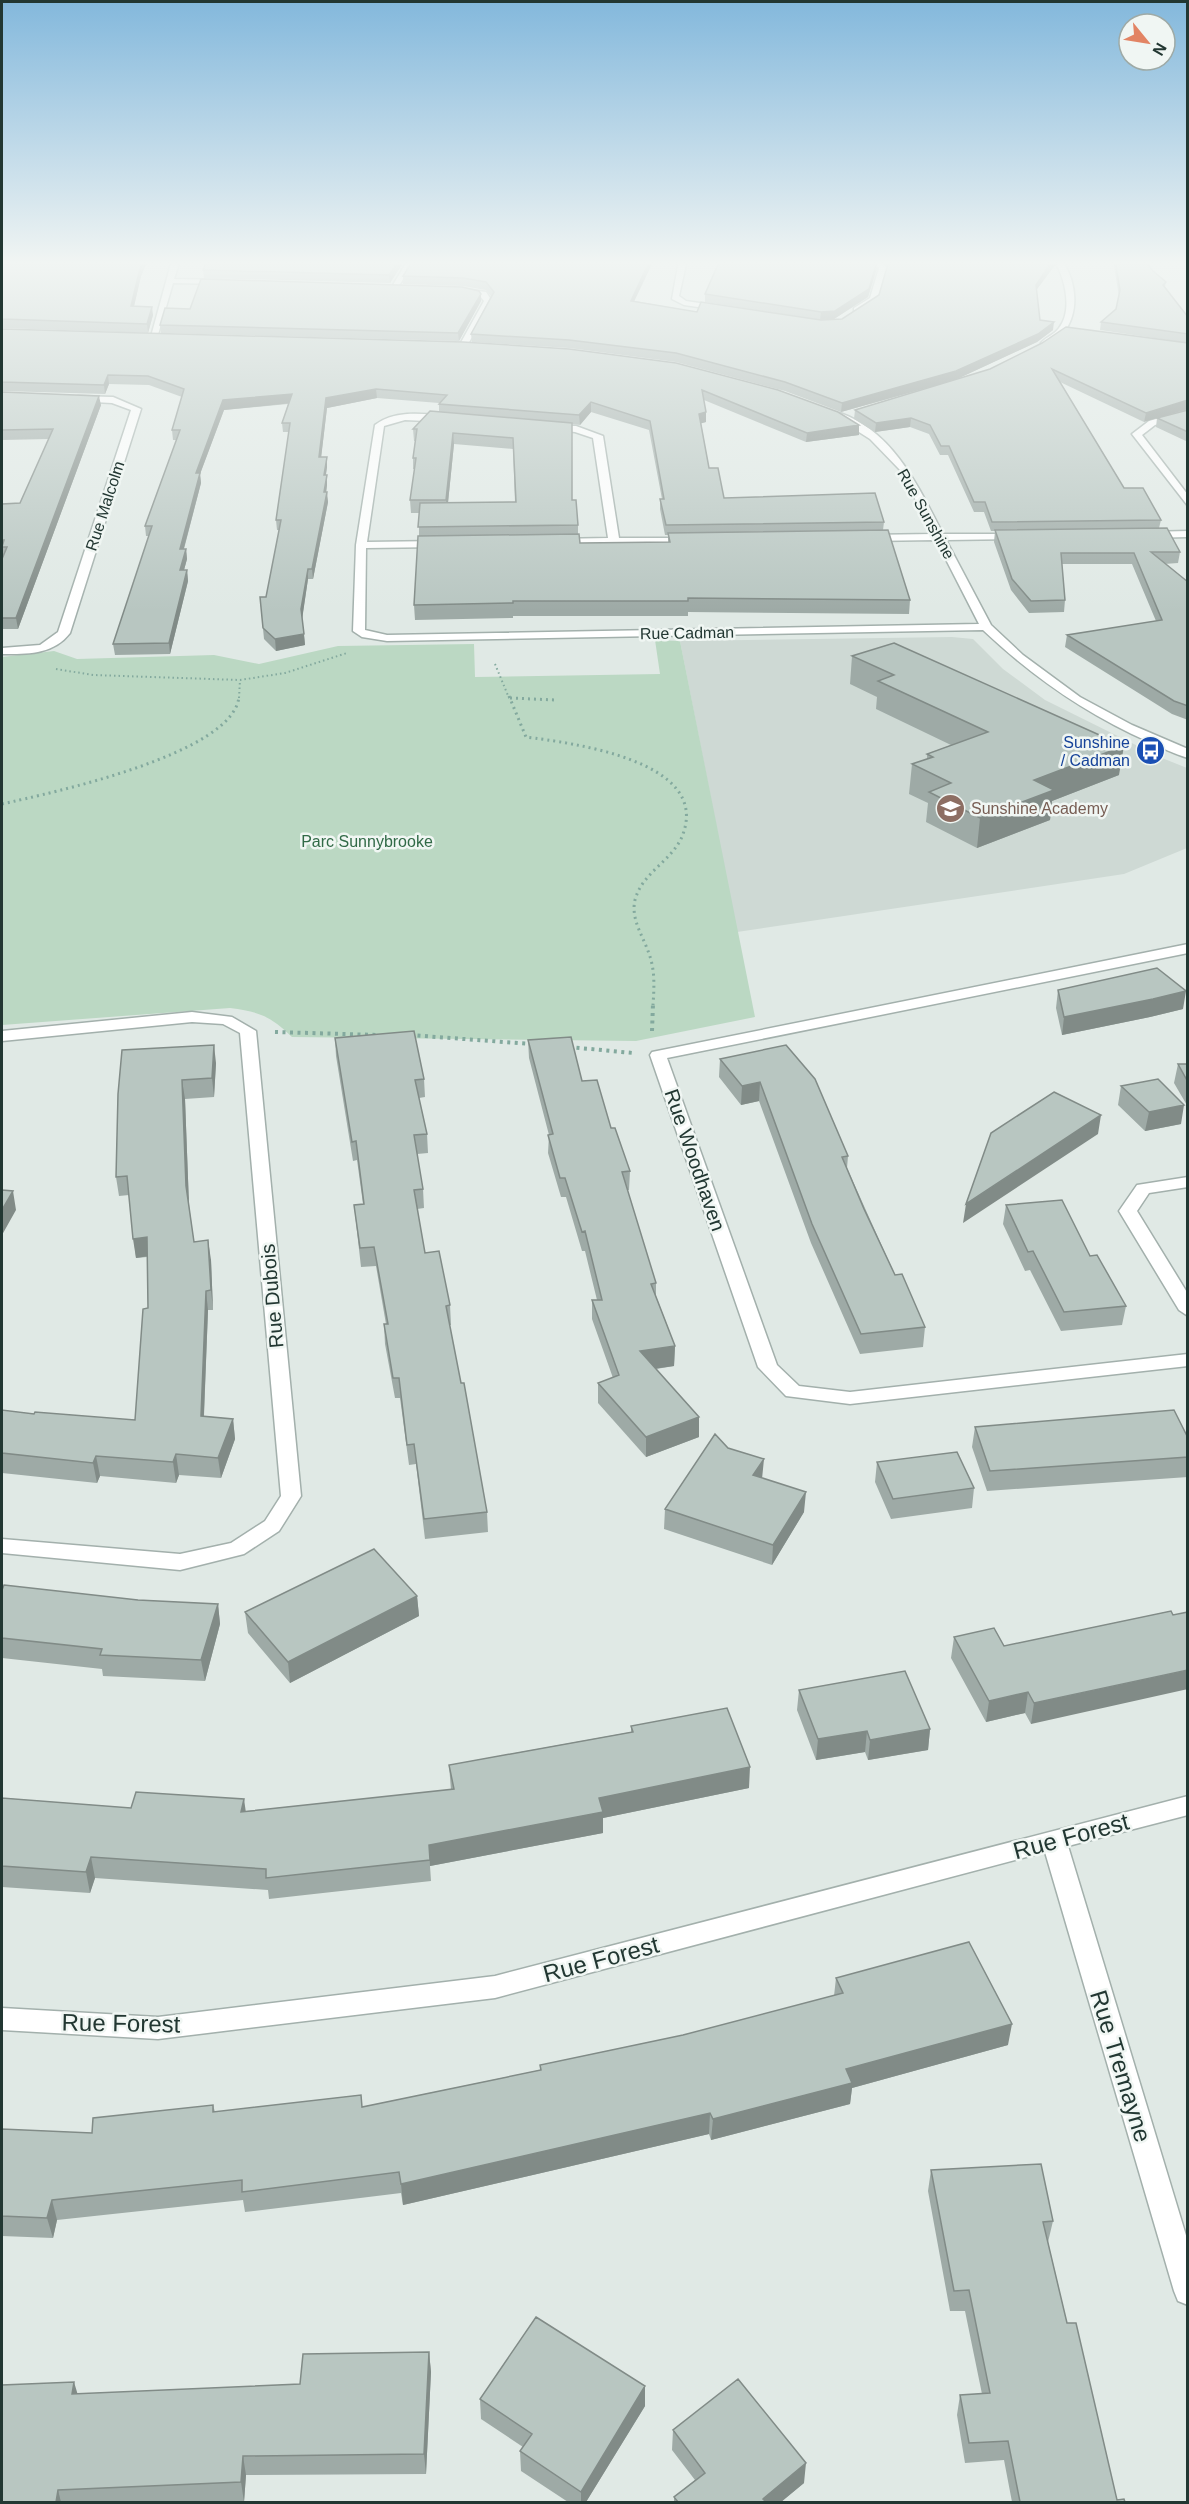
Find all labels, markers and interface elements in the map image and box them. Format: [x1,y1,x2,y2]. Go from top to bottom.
north arrow [1117,12,1177,72]
text: N [1149,40,1170,59]
street label: Rue Malcolm [82,459,128,553]
street label: Rue Sunshine [894,466,958,562]
street label: Rue Cadman [640,624,734,642]
place label: Sunshine / Cadman [1061,734,1130,769]
bus stop icon: Sunshine / Cadman [1135,735,1167,767]
school or university icon: Sunshine Academy [934,792,966,824]
place label: Sunshine Academy [971,800,1108,817]
park label: Parc Sunnybrooke [301,833,433,850]
street label: Rue Woodhaven [660,1086,730,1234]
street label: Rue Dubois [256,1243,288,1349]
street label: Rue Forest [1010,1808,1132,1864]
street label: Rue Forest [540,1931,662,1987]
street label: Rue Tremayne [1085,1987,1157,2145]
street label: Rue Forest [61,2008,181,2038]

